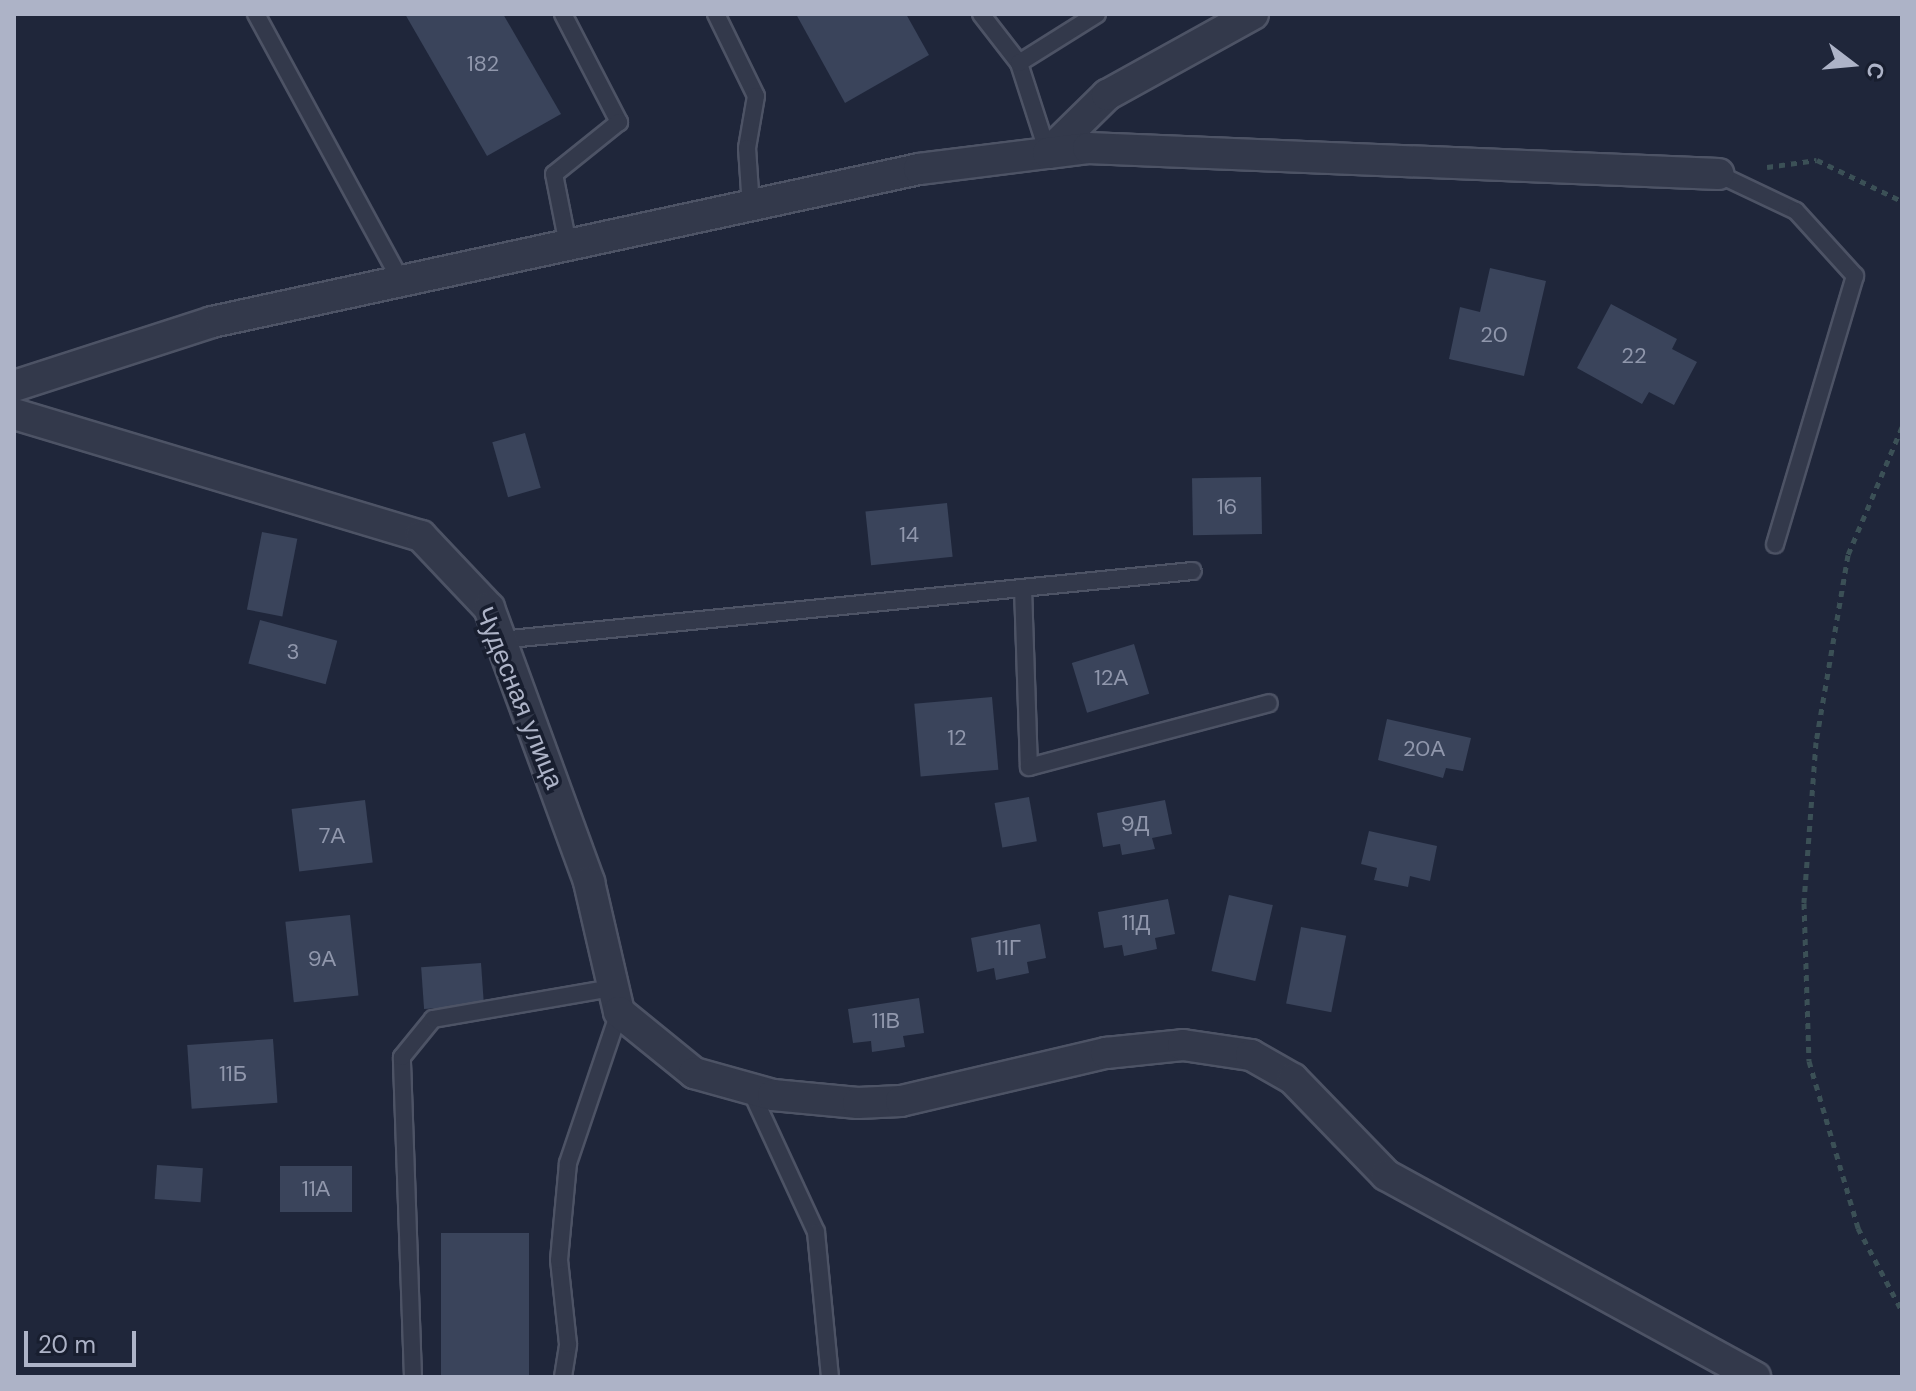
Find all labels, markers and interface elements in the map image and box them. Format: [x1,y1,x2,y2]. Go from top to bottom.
north arrow [1812,24,1892,104]
house number: 182 [467,51,499,77]
text: С [1859,59,1892,82]
house number: 20 [1480,322,1508,348]
house number: 22 [1621,343,1647,369]
house number: 16 [1217,494,1237,520]
house number: 14 [899,522,919,548]
street label: Чудесная улица [468,603,570,793]
house number: 3 [286,639,300,665]
house number: 12А [1094,665,1128,691]
house number: 12 [947,725,967,751]
house number: 20А [1403,736,1445,762]
house number: 9Д [1121,811,1149,837]
house number: 7А [319,823,345,849]
house number: 11Д [1122,910,1150,936]
house number: 11Г [995,935,1021,961]
house number: 9А [308,946,336,972]
house number: 11В [872,1008,900,1034]
house number: 11Б [219,1061,247,1087]
house number: 11А [302,1176,330,1202]
scale bar [28,1315,140,1365]
text: 20 m [38,1329,96,1360]

